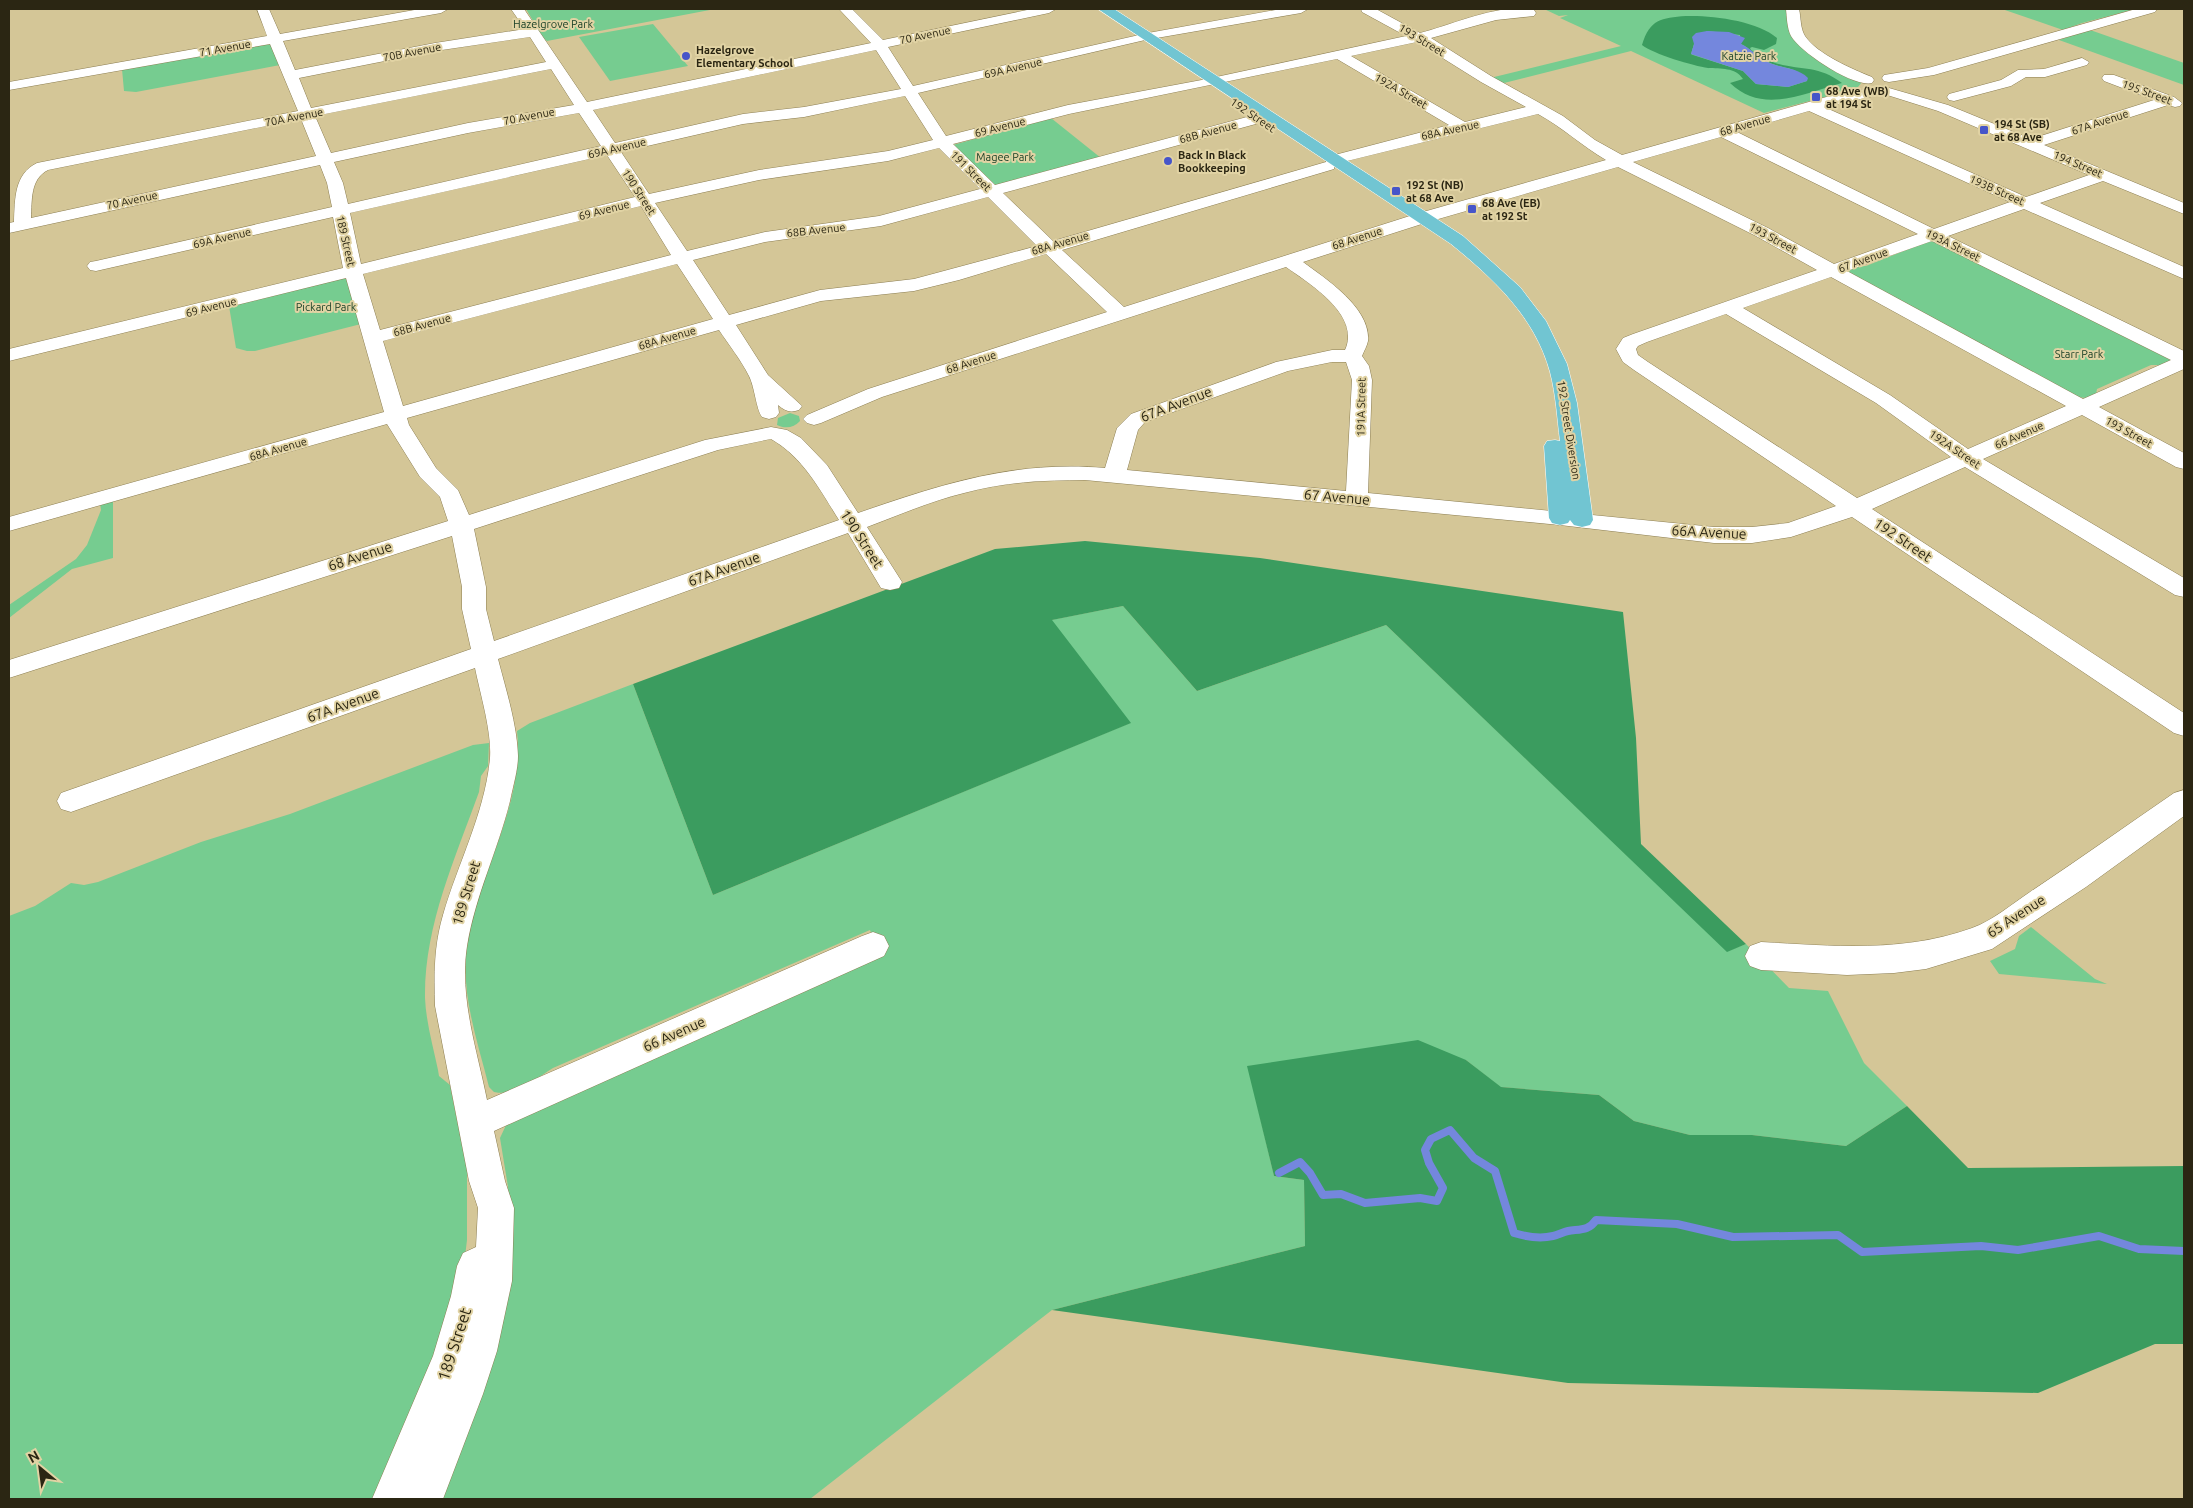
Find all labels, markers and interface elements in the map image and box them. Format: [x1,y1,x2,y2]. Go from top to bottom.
park label: Hazelgrove Park [513,18,593,30]
street label: 193 Street [1397,22,1448,59]
street label: 70 Avenue [898,24,952,46]
street label: 71 Avenue [198,38,252,58]
street label: 70B Avenue [382,40,442,64]
place label: Hazelgrove Elementary School [696,44,794,69]
marker: Hazelgrove Elementary School [680,50,692,62]
park label: Katzie Park [1722,50,1777,62]
street label: 69A Avenue [983,56,1043,80]
street label: 192A Street [1372,71,1430,111]
street label: 195 Street [2121,77,2174,107]
place label: 68 Ave (WB) at 194 St [1826,85,1888,110]
marker: 68 Ave (WB) at 194 St [1810,91,1822,103]
street label: 192 Street [1228,96,1278,135]
street label: 70A Avenue [264,105,324,129]
street label: 70 Avenue [502,105,556,127]
street label: 67A Avenue [2070,107,2130,137]
street label: 68 Avenue [1718,112,1772,138]
street label: 69 Avenue [973,115,1027,139]
street label: 68A Avenue [1420,118,1480,142]
place label: 194 St (SB) at 68 Ave [1994,118,2050,143]
street label: 68B Avenue [1178,119,1238,145]
marker: 194 St (SB) at 68 Ave [1978,124,1990,136]
street label: 69A Avenue [587,136,647,160]
street label: 191 Street [948,148,994,194]
street label: 194 Street [2052,148,2105,180]
place label: Back In Black Bookkeeping [1178,149,1247,174]
park label: Magee Park [976,151,1034,163]
marker: Back In Black Bookkeeping [1162,155,1174,167]
street label: 190 Street [620,167,659,218]
street label: 193B Street [1968,173,2027,208]
place label: 192 St (NB) at 68 Ave [1406,179,1464,204]
marker: 192 St (NB) at 68 Ave [1390,185,1402,197]
street label: 70 Avenue [105,189,159,211]
place label: 68 Ave (EB) at 192 St [1482,197,1540,222]
street label: 69 Avenue [577,198,631,222]
marker: 68 Ave (EB) at 192 St [1466,203,1478,215]
street label: 189 Street [334,214,358,268]
street label: 68B Avenue [786,221,846,239]
street label: 193 Street [1747,221,1799,256]
street label: 68 Avenue [1330,224,1384,252]
street label: 69A Avenue [192,226,252,250]
street label: 193A Street [1924,227,1983,264]
street label: 68A Avenue [1030,229,1090,257]
street label: 67 Avenue [1837,245,1889,275]
street label: 69 Avenue [184,295,238,319]
park label: Pickard Park [296,301,357,313]
street label: 68B Avenue [392,312,452,338]
street label: 68A Avenue [637,324,697,352]
street label: 68 Avenue [944,348,998,376]
park label: Starr Park [2055,348,2104,360]
street label: 191A Street [1354,377,1368,437]
street label: 192 Street Diversion [1555,379,1583,481]
street label: 67A Avenue [1138,383,1214,425]
street label: 193 Street [2103,414,2155,450]
street label: 66 Avenue [1993,419,2045,451]
street label: 192A Street [1927,428,1983,471]
street label: 68A Avenue [248,435,308,463]
street label: 67 Avenue [1303,486,1371,508]
street label: 190 Street [837,507,887,571]
street label: 192 Street [1871,515,1935,565]
street label: 66A Avenue [1671,522,1747,542]
street label: 68 Avenue [326,538,394,574]
street label: 67A Avenue [686,549,762,589]
street label: 67A Avenue [305,685,381,725]
street label: 189 Street [449,859,483,927]
street label: 65 Avenue [1984,891,2048,941]
street label: 66 Avenue [641,1013,707,1055]
street label: 189 Street [434,1305,474,1383]
north arrow [15,1443,65,1493]
text: N [25,1447,42,1466]

